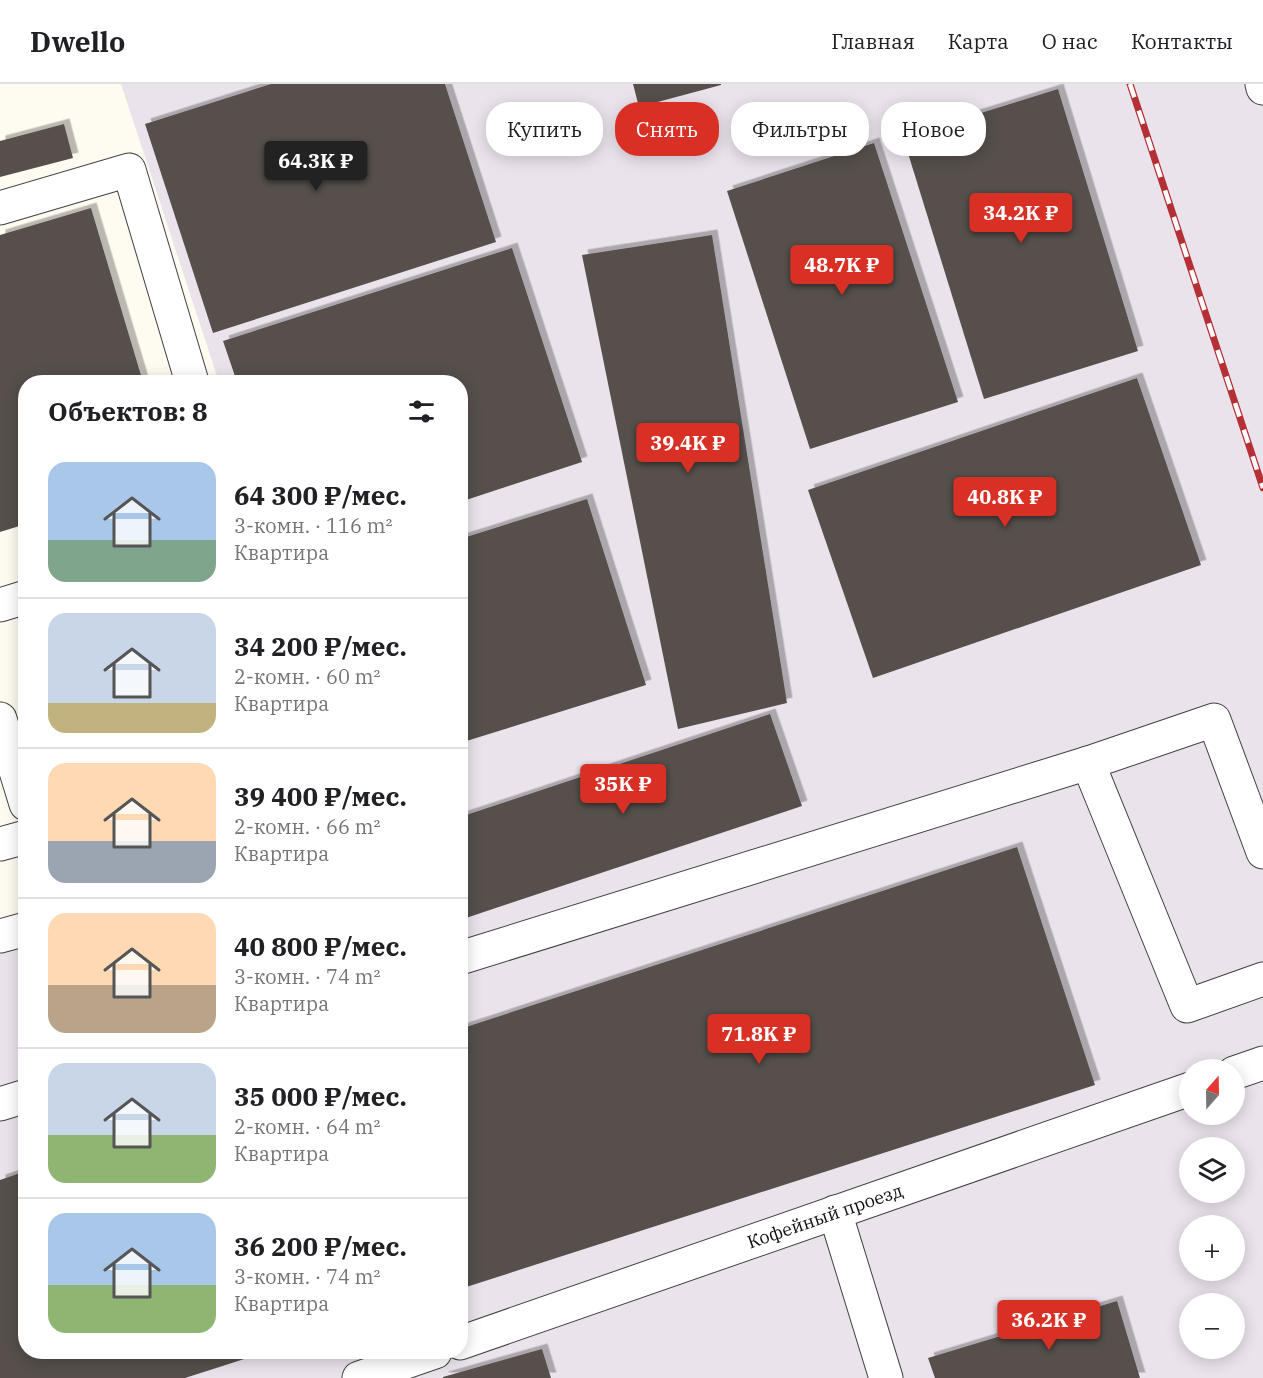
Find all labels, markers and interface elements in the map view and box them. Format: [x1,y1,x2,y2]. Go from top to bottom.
text: Dwello [30,23,125,60]
text: Главная [831,27,915,55]
text: Карта [948,27,1009,55]
text: О нас [1042,27,1098,55]
text: Контакты [1131,27,1233,55]
chip: Купить [486,102,603,156]
chip: Снять [615,102,719,156]
chip: Фильтры [731,102,869,156]
chip: Новое [881,102,986,156]
pin: 64.3K ₽ [261,141,371,192]
text: 64.3K ₽ [278,147,354,174]
pin: 34.2K ₽ [966,193,1076,244]
text: 34.2K ₽ [983,199,1059,226]
pin: 48.7K ₽ [787,245,897,296]
text: 48.7K ₽ [804,251,880,278]
text: Объектов: 8 [48,394,208,428]
icon: filters [405,395,438,428]
pin: 39.4K ₽ [633,423,743,474]
text: 39.4K ₽ [650,429,726,456]
pin: 40.8K ₽ [950,477,1060,528]
text: 64 300 ₽/мес. [234,478,407,512]
text: 40.8K ₽ [967,483,1043,510]
icon: home [96,486,168,558]
text: 3-комн. · 116 m² [234,512,393,539]
text: Квартира [234,539,329,566]
text: 34 200 ₽/мес. [234,629,407,663]
icon: home [96,637,168,709]
text: 2-комн. · 60 m² [234,663,381,690]
text: Квартира [234,690,329,717]
pin: 35K ₽ [581,764,665,815]
text: 35K ₽ [594,770,652,797]
text: 39 400 ₽/мес. [234,779,407,813]
icon: home [96,787,168,859]
text: 2-комн. · 66 m² [234,813,381,840]
text: Квартира [234,840,329,867]
text: 40 800 ₽/мес. [234,929,407,963]
icon: home [96,937,168,1009]
text: 3-комн. · 74 m² [234,963,381,990]
text: Квартира [234,990,329,1017]
pin: 71.8K ₽ [704,1014,814,1065]
text: 71.8K ₽ [721,1020,797,1047]
north arrow [1179,1059,1245,1125]
map controls [1179,1059,1245,1359]
text: 35 000 ₽/мес. [234,1079,407,1113]
icon: home [96,1087,168,1159]
text: 2-комн. · 64 m² [234,1113,381,1140]
button: layers [1179,1137,1245,1203]
text: Квартира [234,1140,329,1167]
street label: Кофейный проезд [744,1179,906,1253]
button: + [1179,1215,1245,1281]
text: 36 200 ₽/мес. [234,1229,407,1263]
icon: home [96,1237,168,1309]
text: 3-комн. · 74 m² [234,1263,381,1290]
text: Квартира [234,1290,329,1317]
button: − [1179,1293,1245,1359]
pin: 36.2K ₽ [994,1300,1104,1351]
text: 36.2K ₽ [1011,1306,1087,1333]

